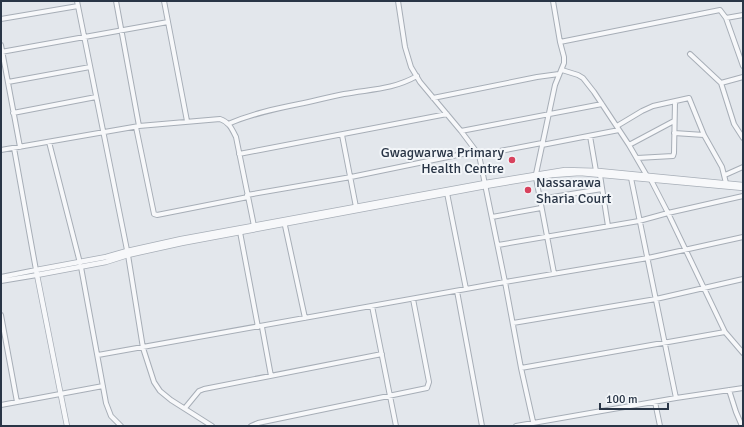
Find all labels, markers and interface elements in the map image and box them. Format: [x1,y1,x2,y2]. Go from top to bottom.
place label: Gwagwarwa Primary Health Centre [381,144,504,177]
marker: Gwagwarwa Primary Health Centre [507,155,517,165]
place label: Nassarawa Sharia Court [536,174,612,207]
marker: Nassarawa Sharia Court [523,185,533,195]
scale bar [600,385,668,411]
text: 100 m [606,392,638,407]

